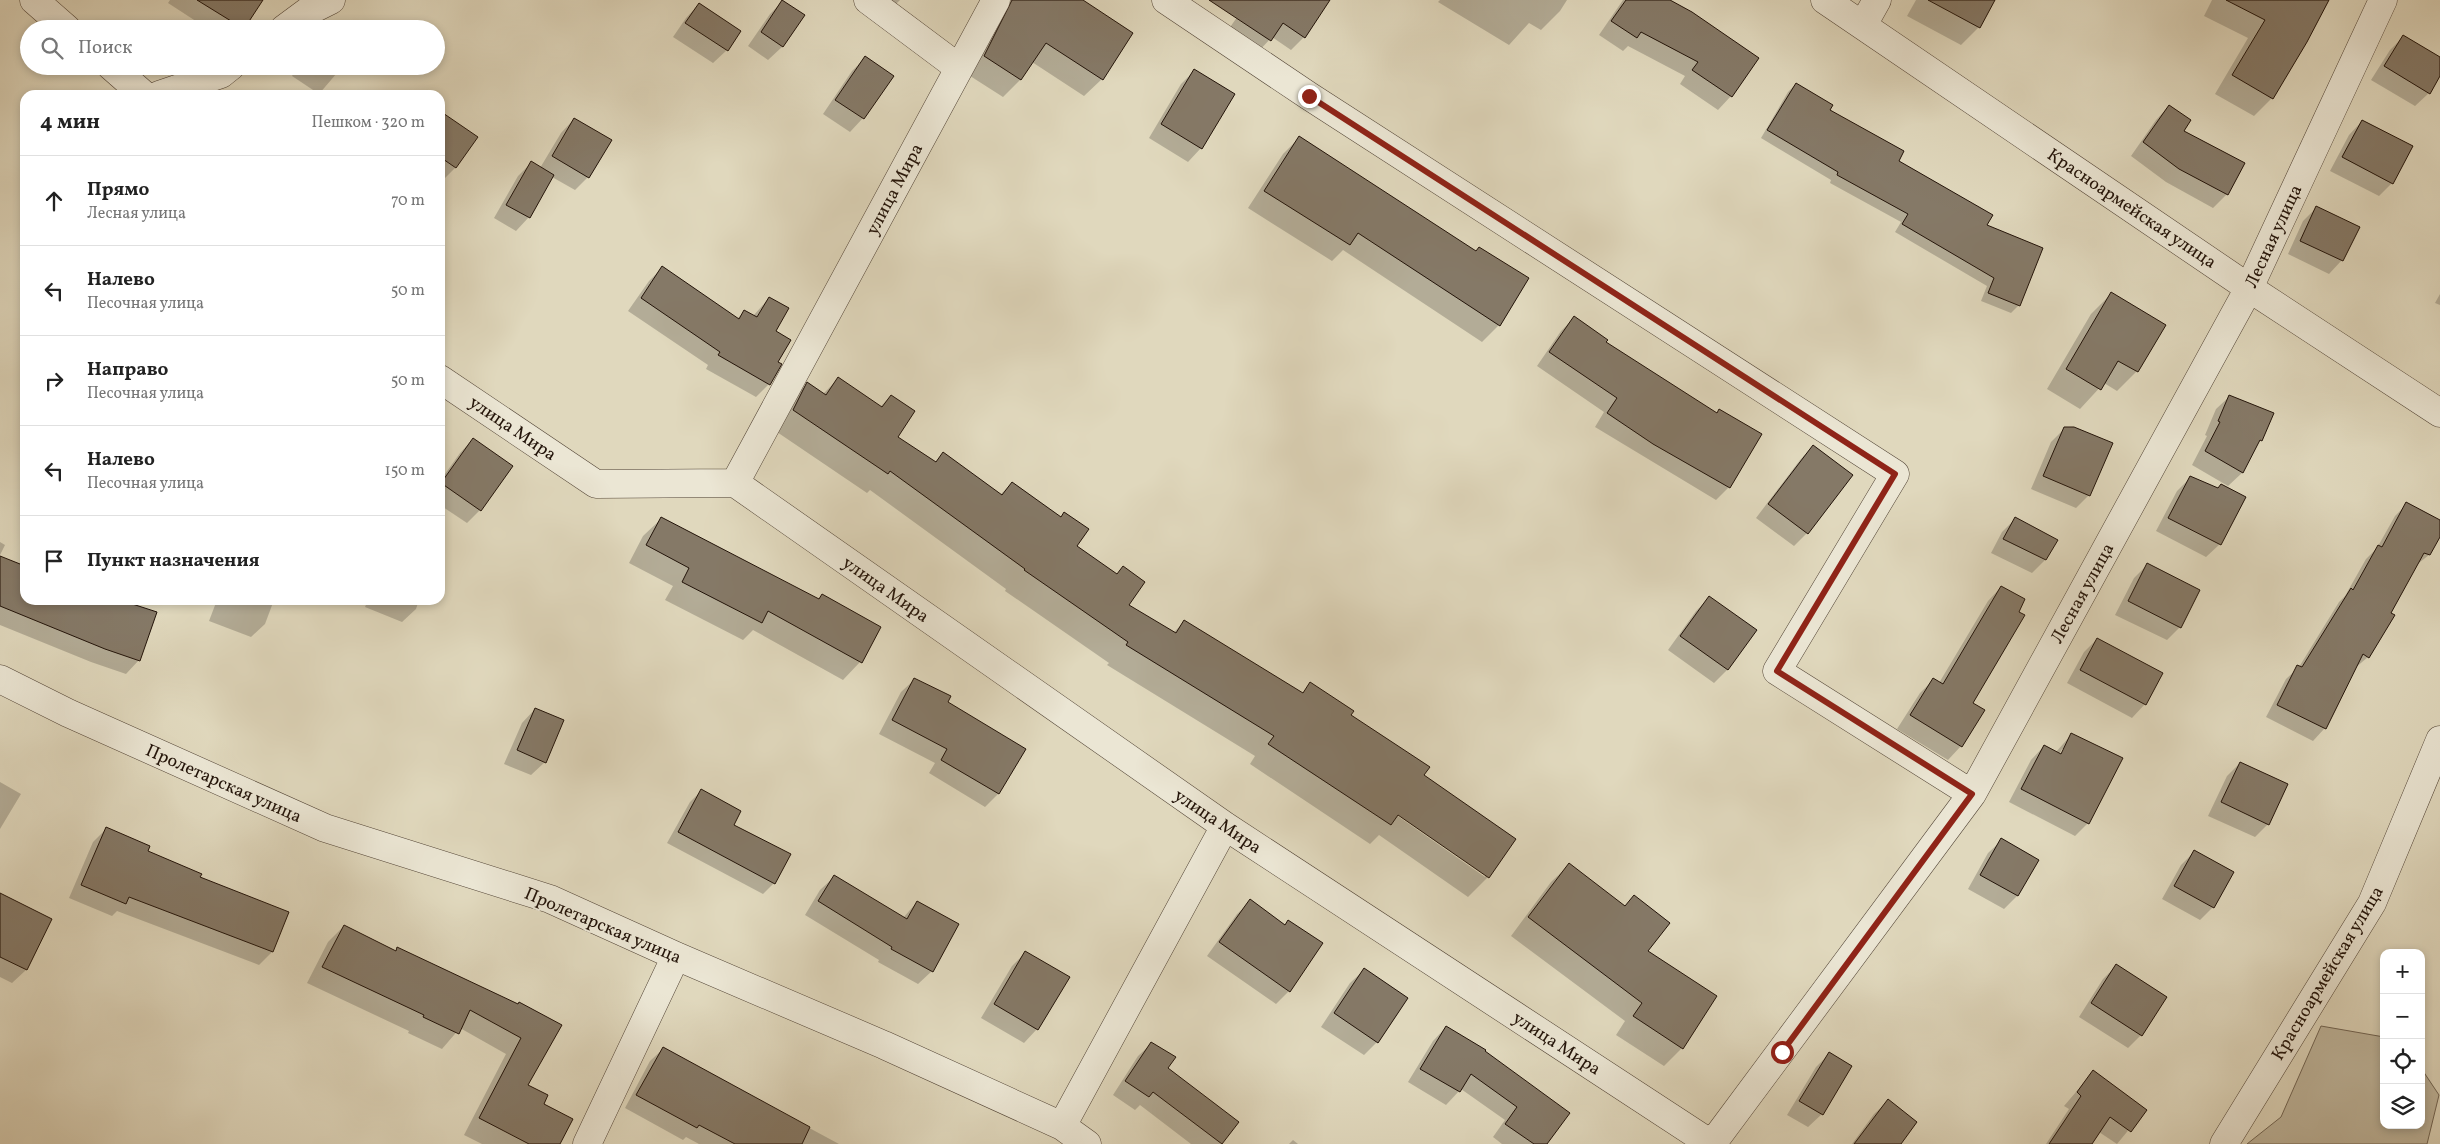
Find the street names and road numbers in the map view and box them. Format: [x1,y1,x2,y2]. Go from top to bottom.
street label: улица Мира [861,139,930,240]
street label: Красноармейская улица [2041,143,2221,275]
street label: Лесная улица [2240,181,2309,292]
street label: улица Мира [463,391,561,468]
street label: Лесная улица [2045,539,2121,648]
street label: улица Мира [837,551,934,629]
street label: Пролетарская улица [141,739,305,830]
street label: улица Мира [1168,784,1266,861]
street label: Пролетарская улица [520,882,685,971]
street label: Красноармейская улица [2266,882,2390,1066]
street label: улица Мира [1507,1006,1605,1082]

